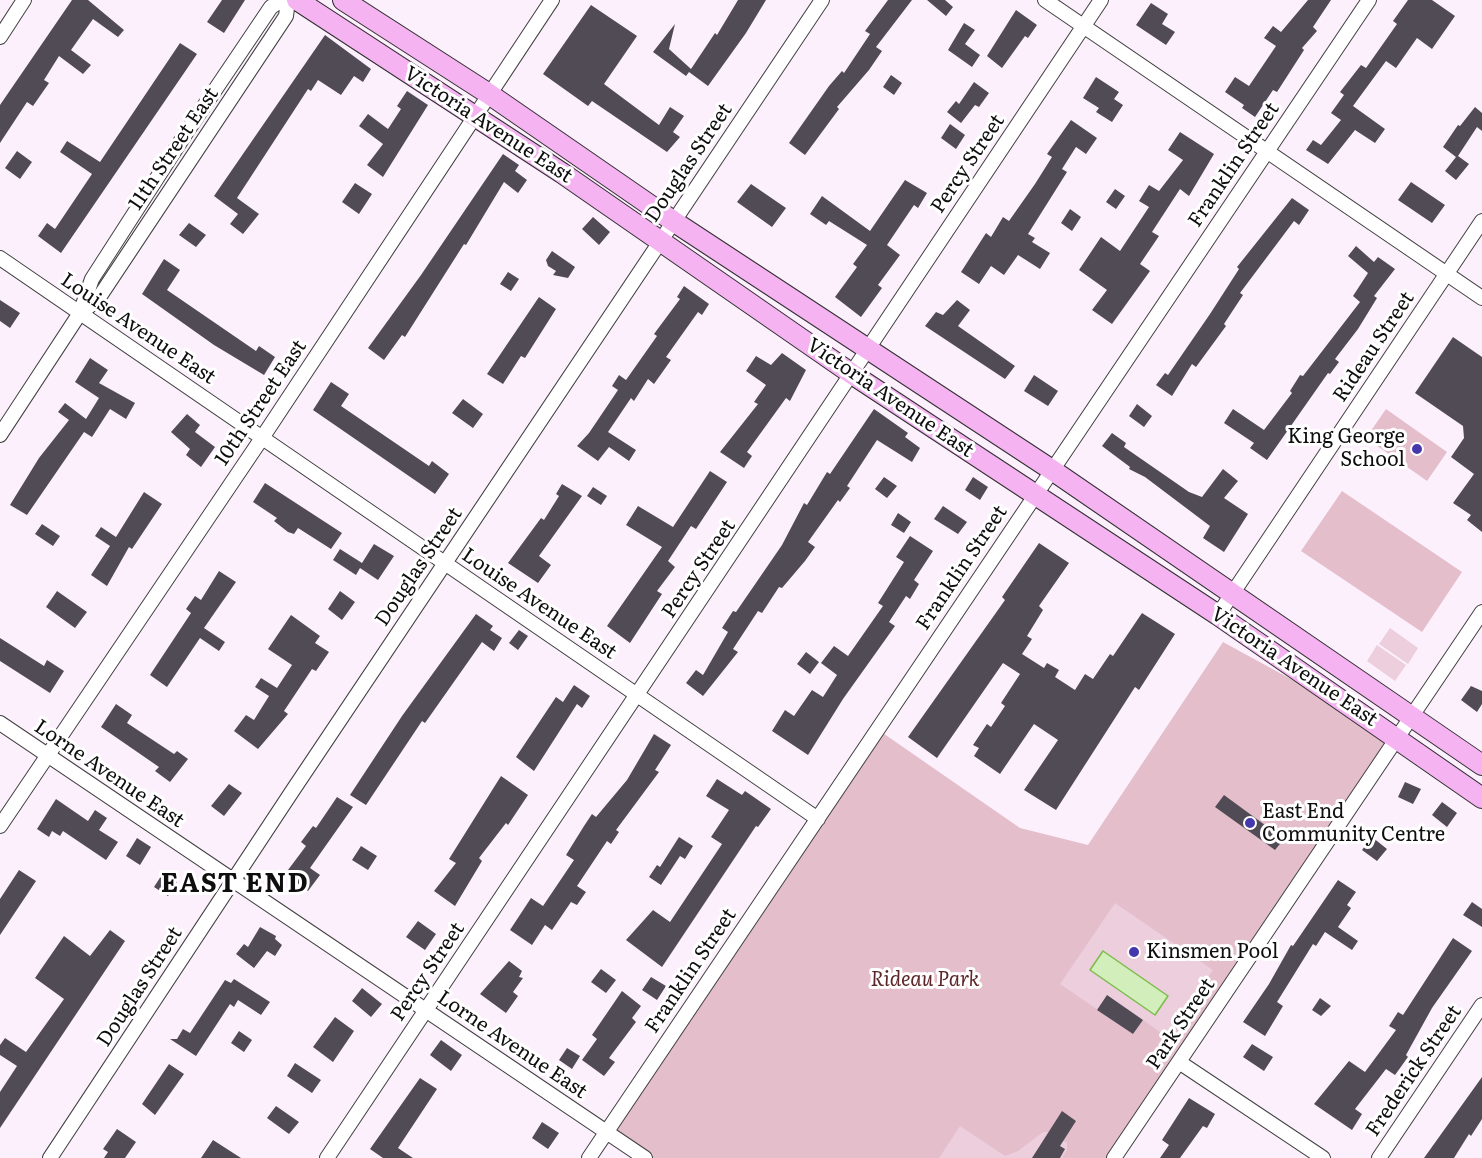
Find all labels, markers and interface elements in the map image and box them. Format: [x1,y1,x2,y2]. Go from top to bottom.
street label: Victoria Avenue East [399,62,577,188]
street label: 11th Street East [124,83,224,215]
street label: Franklin Street [1183,98,1285,232]
street label: Douglas Street [640,99,738,227]
street label: Percy Street [926,110,1010,218]
street label: Louise Avenue East [56,268,220,390]
street label: Rideau Street [1328,287,1420,407]
street label: Victoria Avenue East [802,333,978,463]
street label: 10th Street East [210,336,312,470]
place label: King George School [1287,425,1405,472]
marker: King George School [1410,442,1424,456]
street label: Franklin Street [911,501,1013,635]
street label: Douglas Street [370,503,468,631]
street label: Percy Street [657,515,741,623]
street label: Louise Avenue East [457,543,621,665]
street label: Victoria Avenue East [1206,602,1382,732]
street label: Lorne Avenue East [29,715,189,833]
place label: East End Community Centre [1262,800,1445,847]
marker: East End Community Centre [1243,816,1257,830]
district label: EAST END [161,868,309,900]
street label: Franklin Street [640,904,742,1038]
street label: Percy Street [386,918,470,1026]
street label: Douglas Street [92,923,188,1051]
place label: Kinsmen Pool [1146,940,1278,964]
marker: Kinsmen Pool [1127,945,1141,959]
park label: Rideau Park [870,968,980,992]
street label: Park Street [1142,974,1220,1074]
street label: Lorne Avenue East [432,986,592,1104]
street label: Frederick Street [1361,1001,1467,1141]

